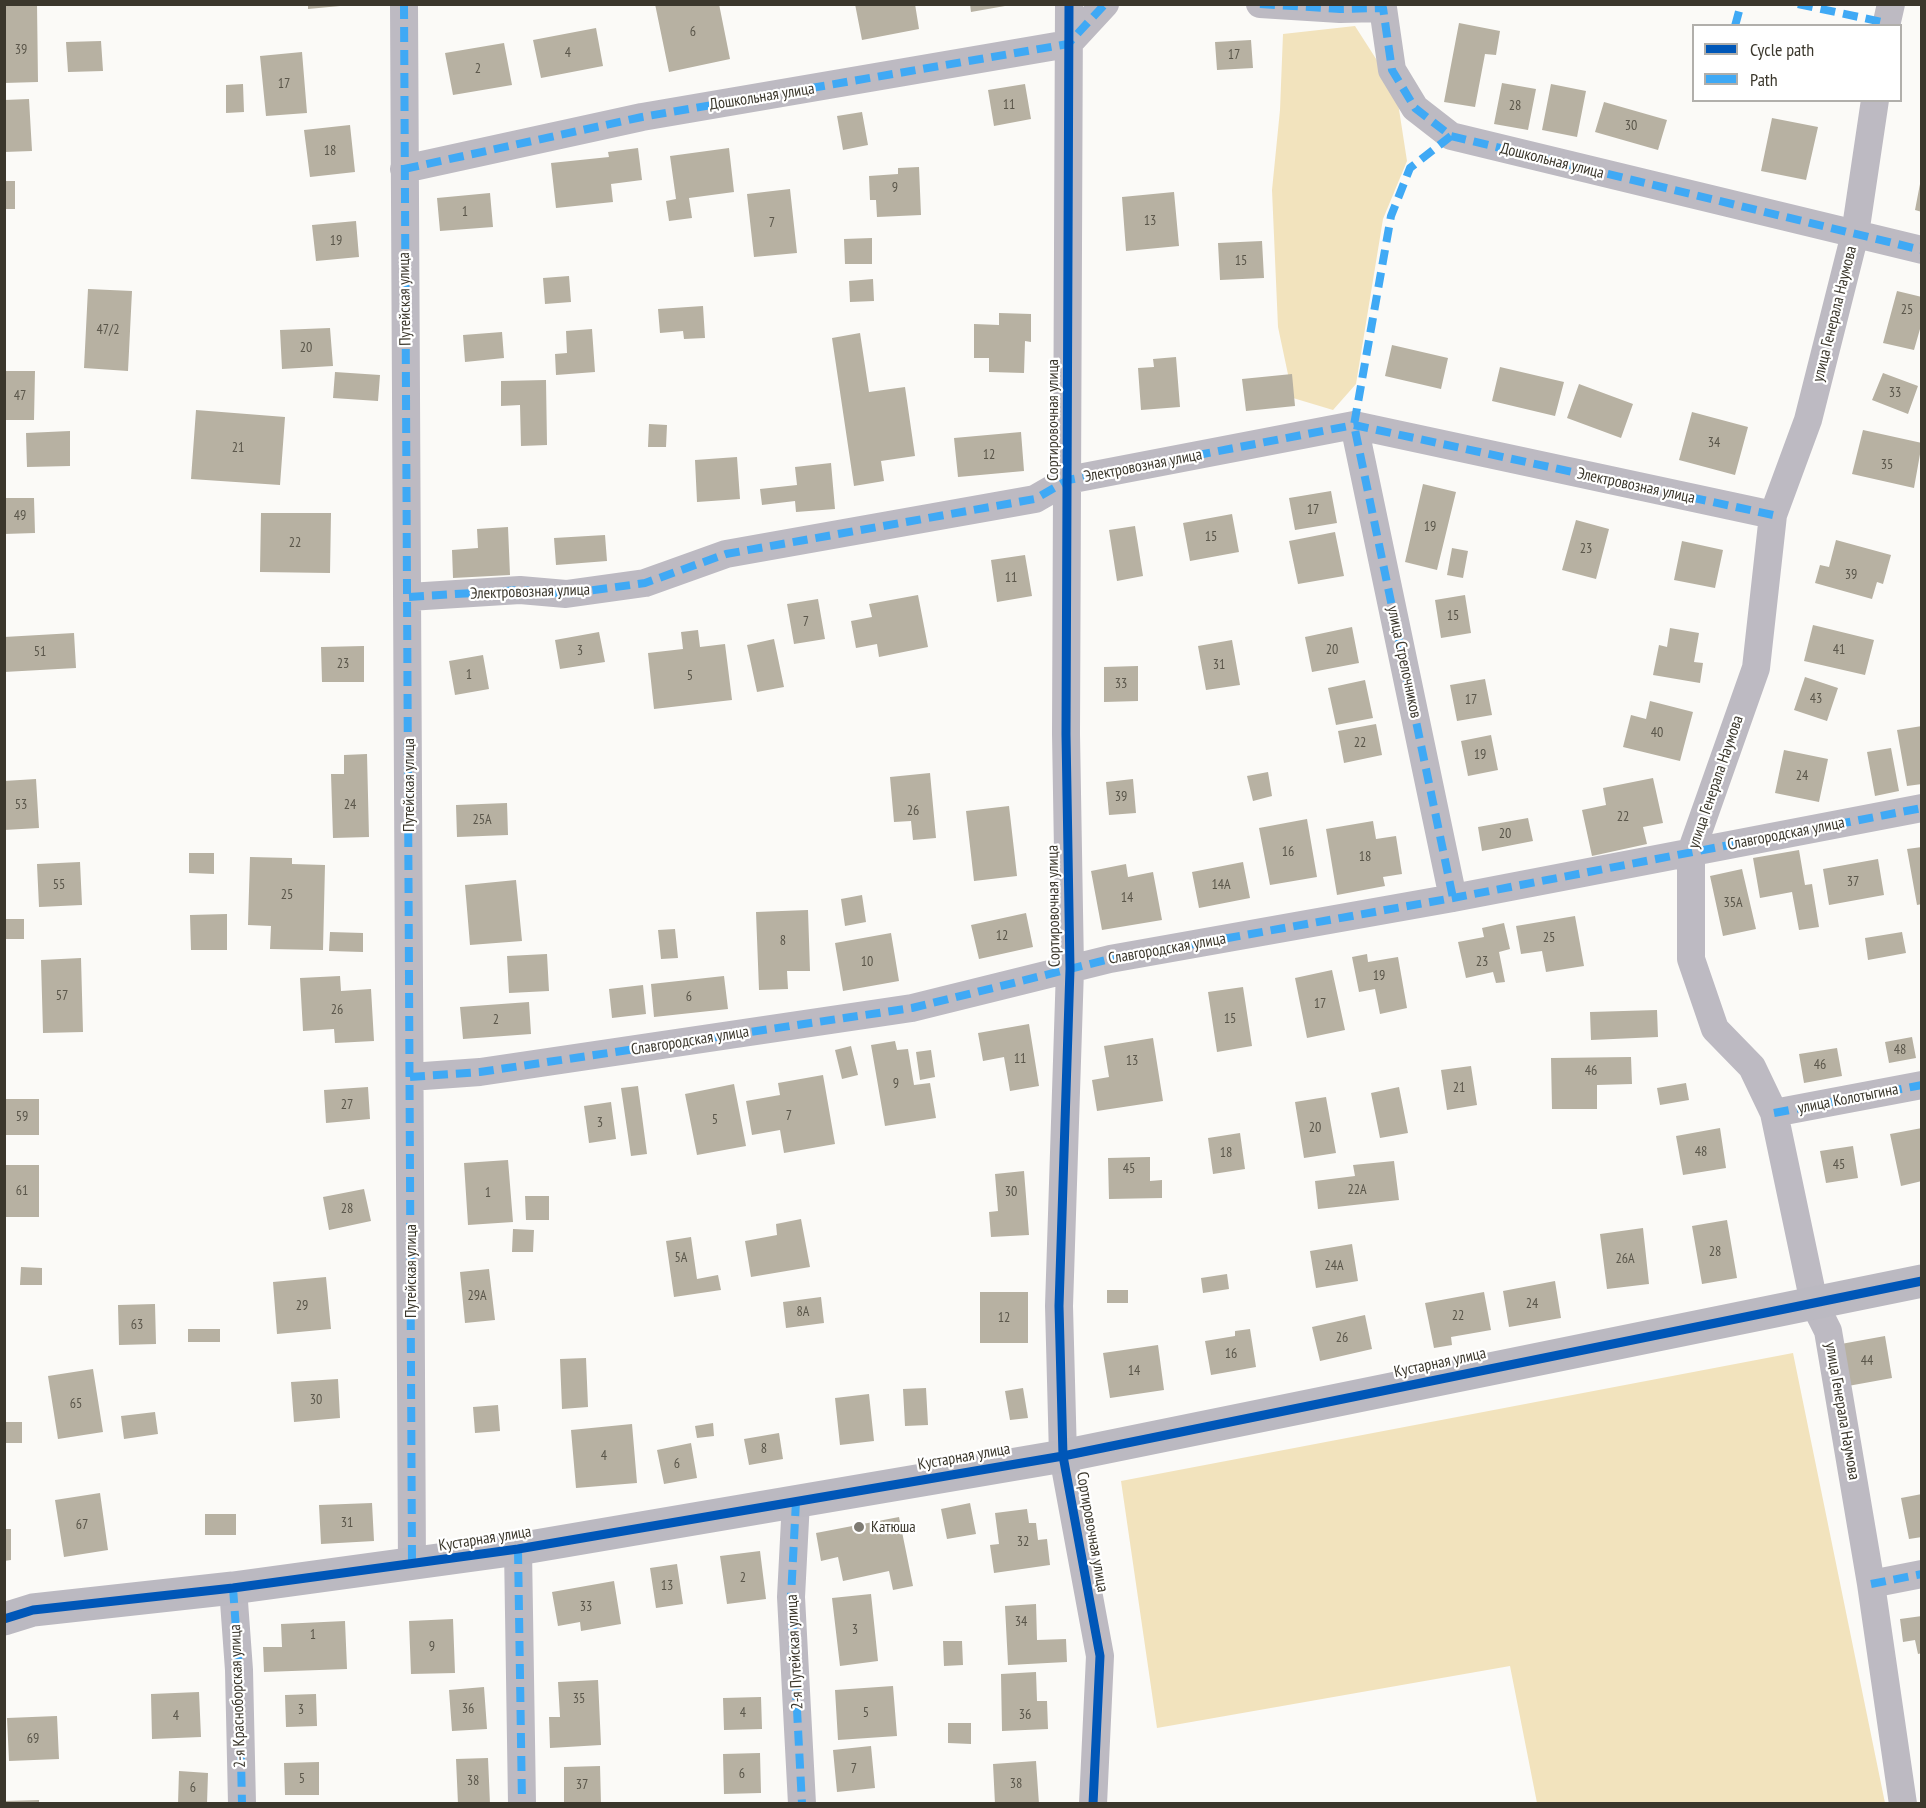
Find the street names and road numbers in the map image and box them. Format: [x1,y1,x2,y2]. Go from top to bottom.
street label: Дошкольная улица [708,79,816,115]
street label: Дошкольная улица [1498,139,1606,183]
street label: улица Генерала Наумова [1809,244,1861,384]
street label: Путейская улица [395,252,415,346]
street label: Сортировочная улица [1043,359,1063,481]
street label: Электровозная улица [1082,445,1204,487]
street label: Электровозная улица [1575,464,1697,508]
street label: Электровозная улица [470,580,590,604]
street label: улица Стрелочников [1383,604,1425,720]
street label: улица Генерала Наумова [1684,713,1748,851]
street label: Путейская улица [399,738,419,832]
street label: Славгородская улица [1726,813,1846,855]
street label: Сортировочная улица [1043,845,1065,967]
street label: Славгородская улица [1107,929,1227,969]
street label: Славгородская улица [630,1022,750,1060]
street label: улица Колотыгина [1796,1080,1900,1118]
street label: Путейская улица [401,1224,421,1318]
street label: улица Генерала Наумова [1820,1341,1864,1481]
street label: Кустарная улица [1392,1344,1488,1382]
street label: Кустарная улица [916,1439,1012,1475]
street label: Сортировочная улица [1072,1470,1112,1594]
street label: Кустарная улица [437,1522,533,1556]
street label: 2-я Путейская улица [782,1594,808,1710]
street label: 2-я Красноборская улица [226,1624,250,1768]

